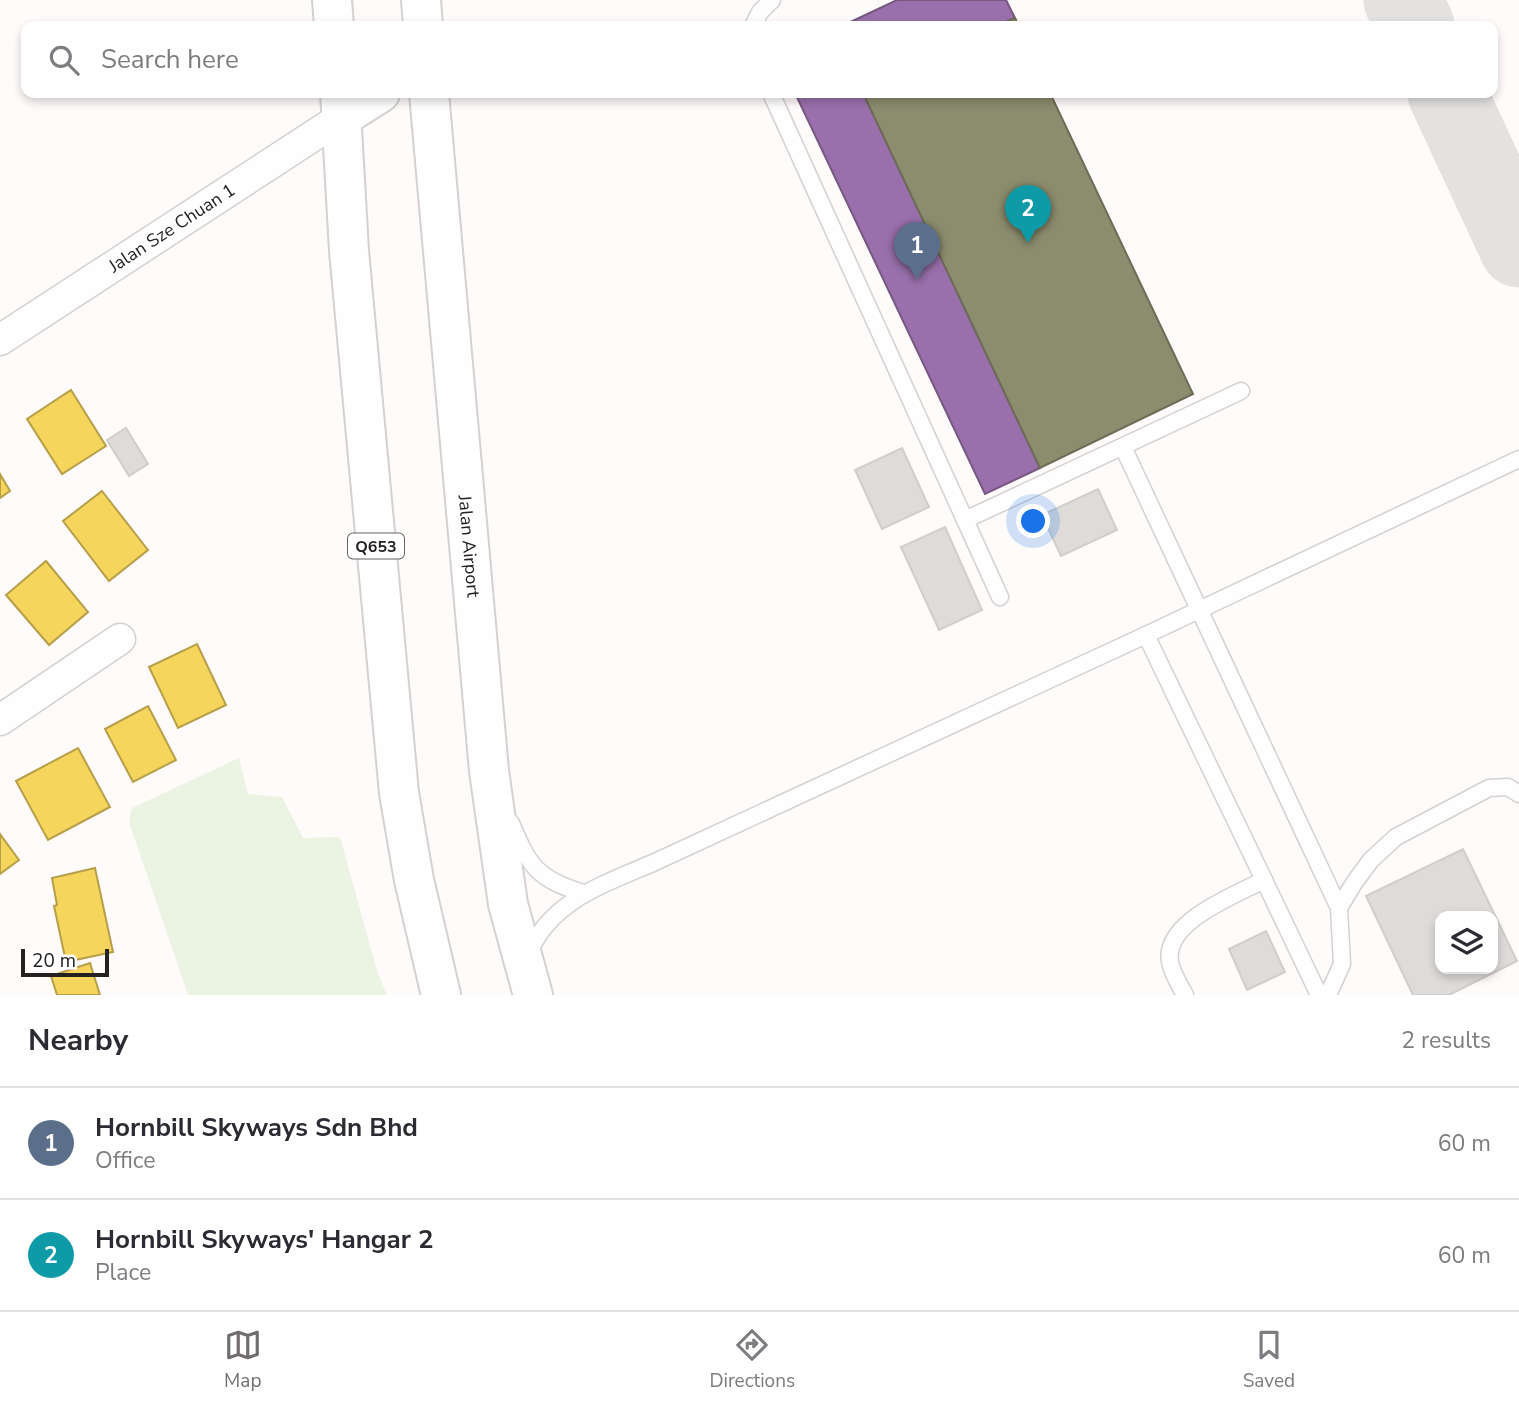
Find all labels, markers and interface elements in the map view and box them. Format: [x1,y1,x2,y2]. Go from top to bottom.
search box [21,21,1498,98]
icon: search [45,41,83,79]
text: Search here [101,42,239,77]
street label: Jalan Sze Chuan 1 [103,178,240,279]
pin: 2 [1005,185,1051,243]
pin: 1 [894,222,940,280]
street label: Jalan Airport [453,493,486,599]
your location [1016,504,1050,538]
road number: Q653 [348,534,404,558]
map controls [1435,911,1498,974]
button: layers [1435,911,1498,974]
scale bar [21,946,108,978]
text: 20 m [32,948,76,974]
text: Nearby [28,1020,128,1061]
text: 2 results [1401,1025,1491,1056]
text: Hornbill Skyways Sdn Bhd [95,1110,418,1145]
text: 1 [44,1128,58,1159]
text: 60 m [1438,1128,1491,1159]
text: Office [95,1145,155,1176]
text: Hornbill Skyways' Hangar 2 [95,1222,434,1257]
text: 2 [44,1240,58,1271]
text: 60 m [1438,1240,1491,1271]
text: Place [95,1257,151,1288]
tab: Map [224,1326,262,1394]
tab: Directions [709,1326,795,1394]
tab: Saved [1243,1326,1295,1394]

